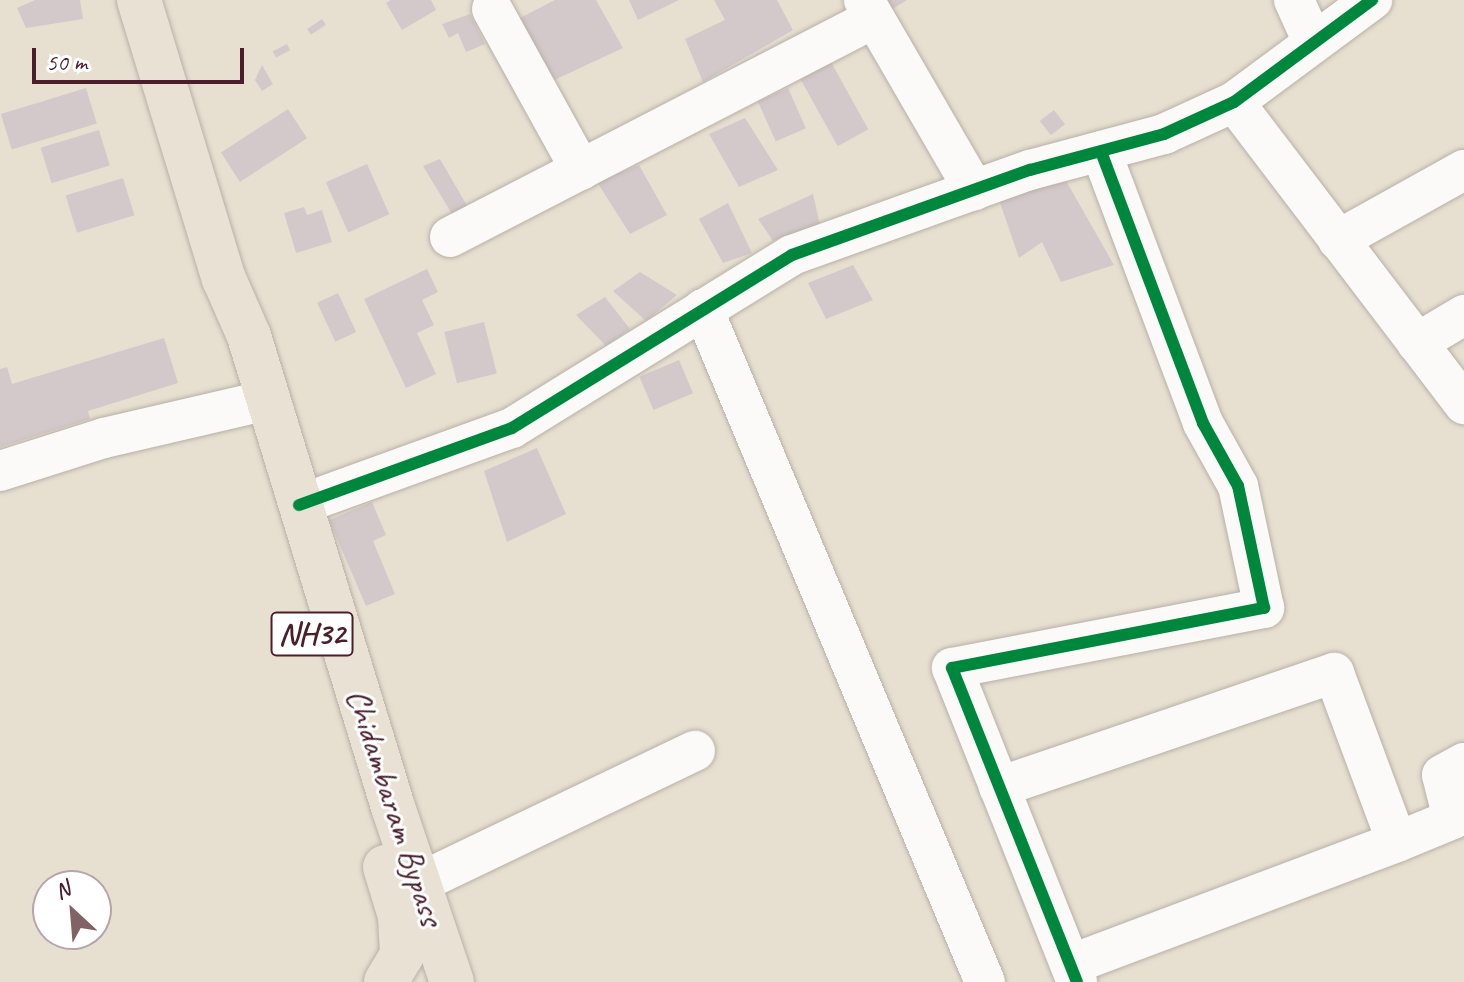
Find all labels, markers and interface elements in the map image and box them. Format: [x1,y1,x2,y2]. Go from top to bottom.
scale bar [36,32,248,82]
text: 50 m [46,47,87,77]
road number: NH32 [270,606,354,662]
street label: Chidambaram Bypass [337,683,453,931]
north arrow [32,870,112,950]
text: N [50,875,75,906]

